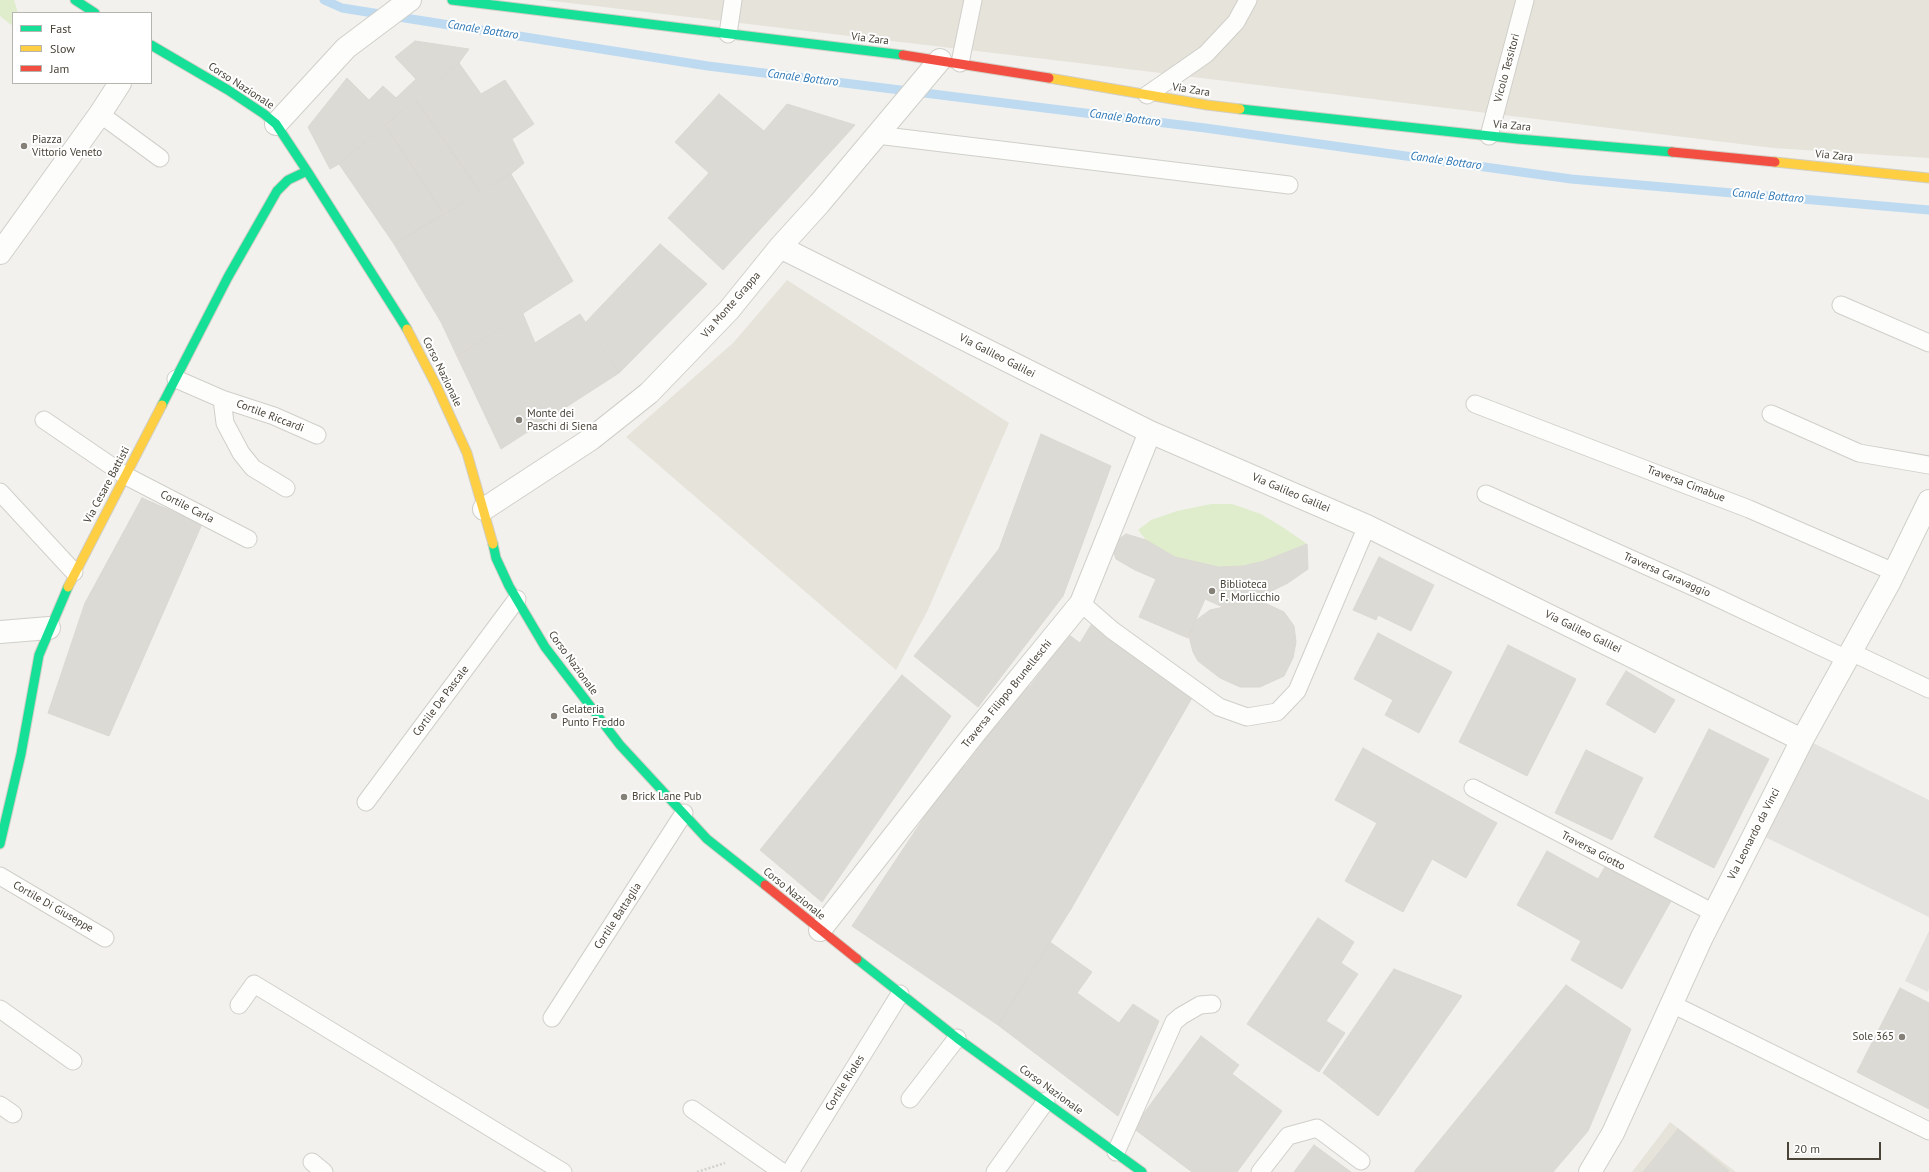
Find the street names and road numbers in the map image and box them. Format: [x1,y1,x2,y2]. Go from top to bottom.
street label: Via Zara [850,30,890,48]
street label: Vicolo Tessitori [1491,32,1523,104]
street label: Corso Nazionale [206,60,276,112]
street label: Via Zara [1171,81,1211,99]
street label: Via Zara [1493,118,1531,134]
street label: Via Zara [1814,147,1854,165]
street label: Via Monte Grappa [699,269,763,341]
street label: Via Galileo Galilei [957,331,1037,381]
street label: Corso Nazionale [419,335,465,409]
street label: Cortile Riccardi [234,397,306,435]
street label: Via Cesare Battisti [81,444,133,526]
street label: Traversa Cimabue [1645,463,1727,505]
street label: Via Galileo Galilei [1250,471,1332,515]
street label: Cortile Carla [158,488,216,526]
street label: Traversa Caravaggio [1621,550,1713,600]
street label: Via Galileo Galilei [1543,608,1623,656]
street label: Corso Nazionale [545,628,601,698]
street label: Traversa Filippo Brunelleschi [959,637,1055,751]
street label: Cortile De Pascale [410,663,472,739]
street label: Via Leonardo da Vinci [1725,786,1783,882]
street label: Traversa Giotto [1559,829,1627,873]
street label: Corso Nazionale [760,865,828,923]
street label: Cortile Di Giuseppe [10,879,96,935]
street label: Cortile Battaglia [592,880,644,952]
street label: Cortile Rioles [823,1053,867,1113]
street label: Corso Nazionale [1016,1062,1086,1118]

